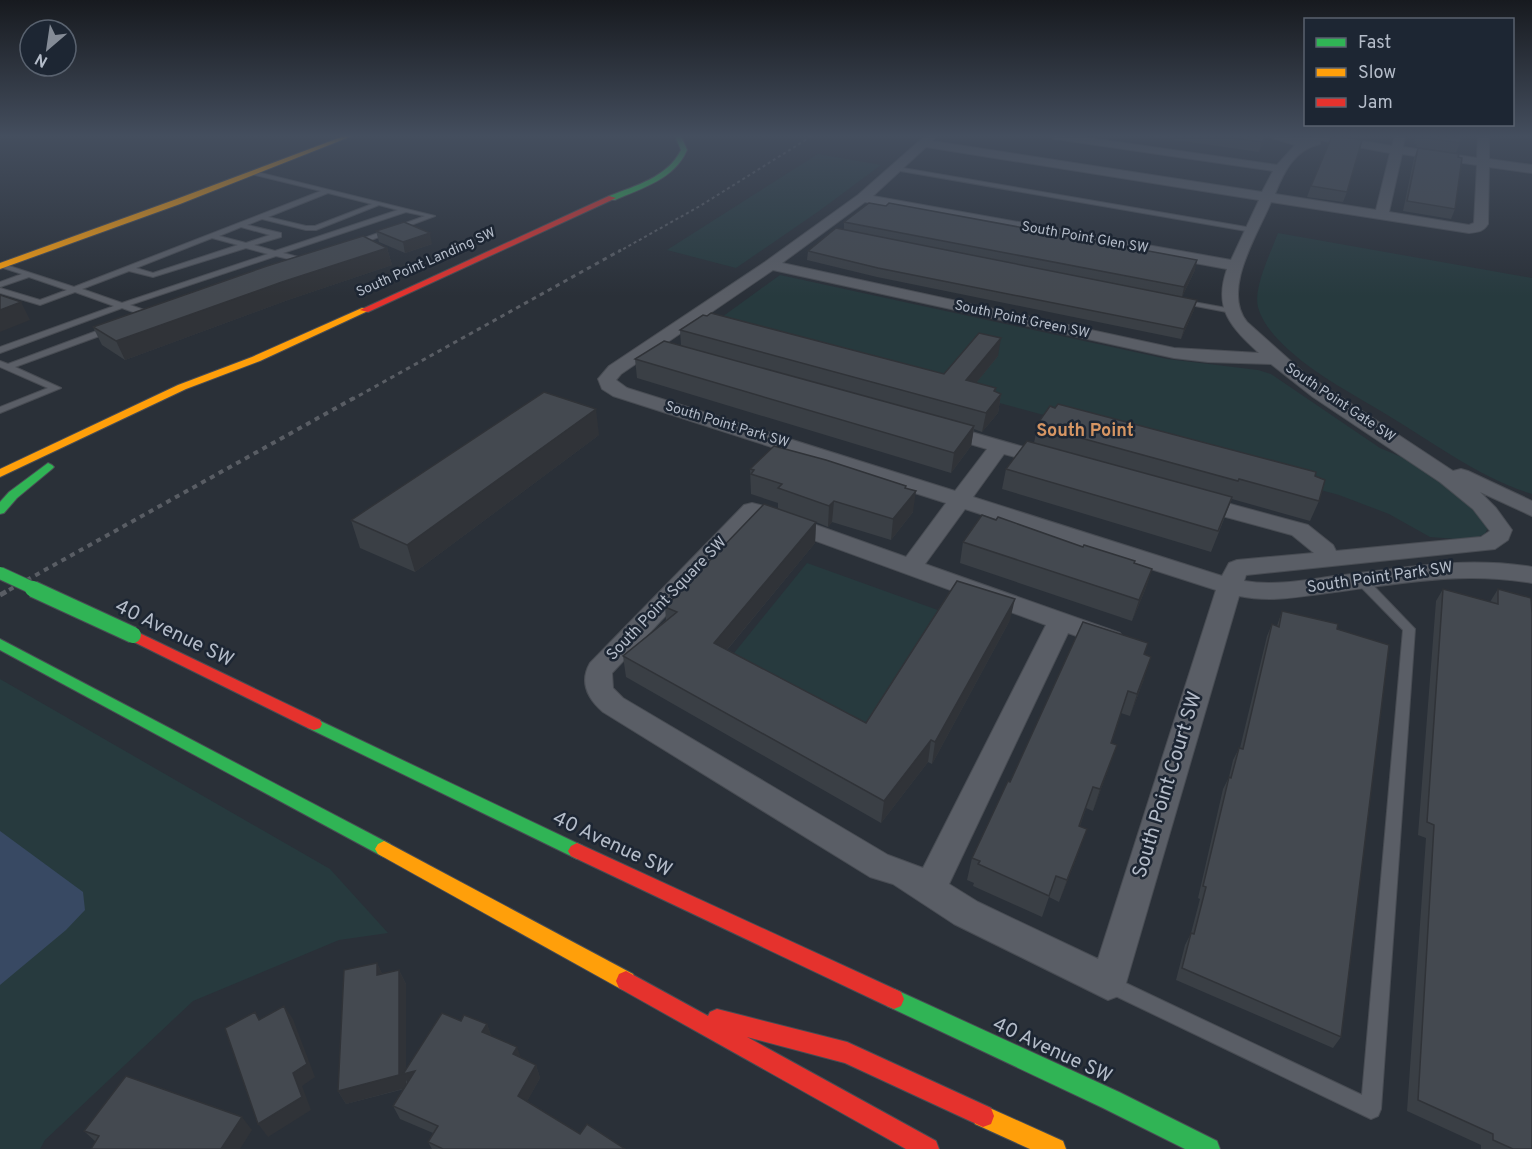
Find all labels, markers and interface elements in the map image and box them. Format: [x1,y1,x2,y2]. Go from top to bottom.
north arrow [18,18,78,78]
legend [1304,18,1514,126]
text: Fast [1358,32,1391,55]
text: N [32,48,52,71]
text: Slow [1358,62,1396,85]
text: Jam [1358,92,1393,115]
street label: South Point Glen SW [1020,218,1150,258]
street label: South Point Landing SW [354,225,498,301]
street label: South Point Green SW [953,297,1091,343]
street label: South Point Gate SW [1282,360,1398,446]
street label: South Point Park SW [663,398,791,452]
district label: South Point [1036,420,1134,443]
street label: South Point Square SW [603,533,731,665]
street label: South Point Park SW [1306,558,1454,598]
street label: 40 Avenue SW [110,594,238,674]
street label: South Point Court SW [1127,689,1209,881]
street label: 40 Avenue SW [548,806,676,884]
street label: 40 Avenue SW [988,1012,1116,1090]

